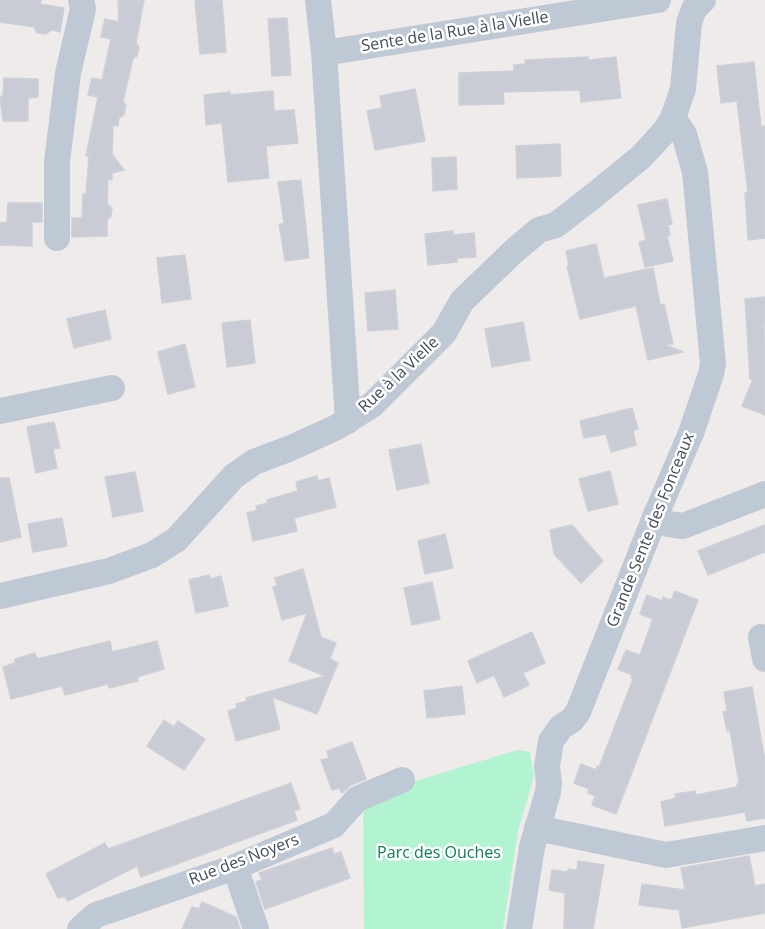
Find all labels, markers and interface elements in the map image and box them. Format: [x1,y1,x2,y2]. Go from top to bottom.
street label: Sente de la Rue à la Vielle [360,8,550,56]
street label: Rue à la Vielle [355,333,443,417]
street label: Grande Sente des Fonceaux [603,430,699,630]
street label: Rue des Noyers [186,830,302,890]
park label: Parc des Ouches [377,843,501,863]

